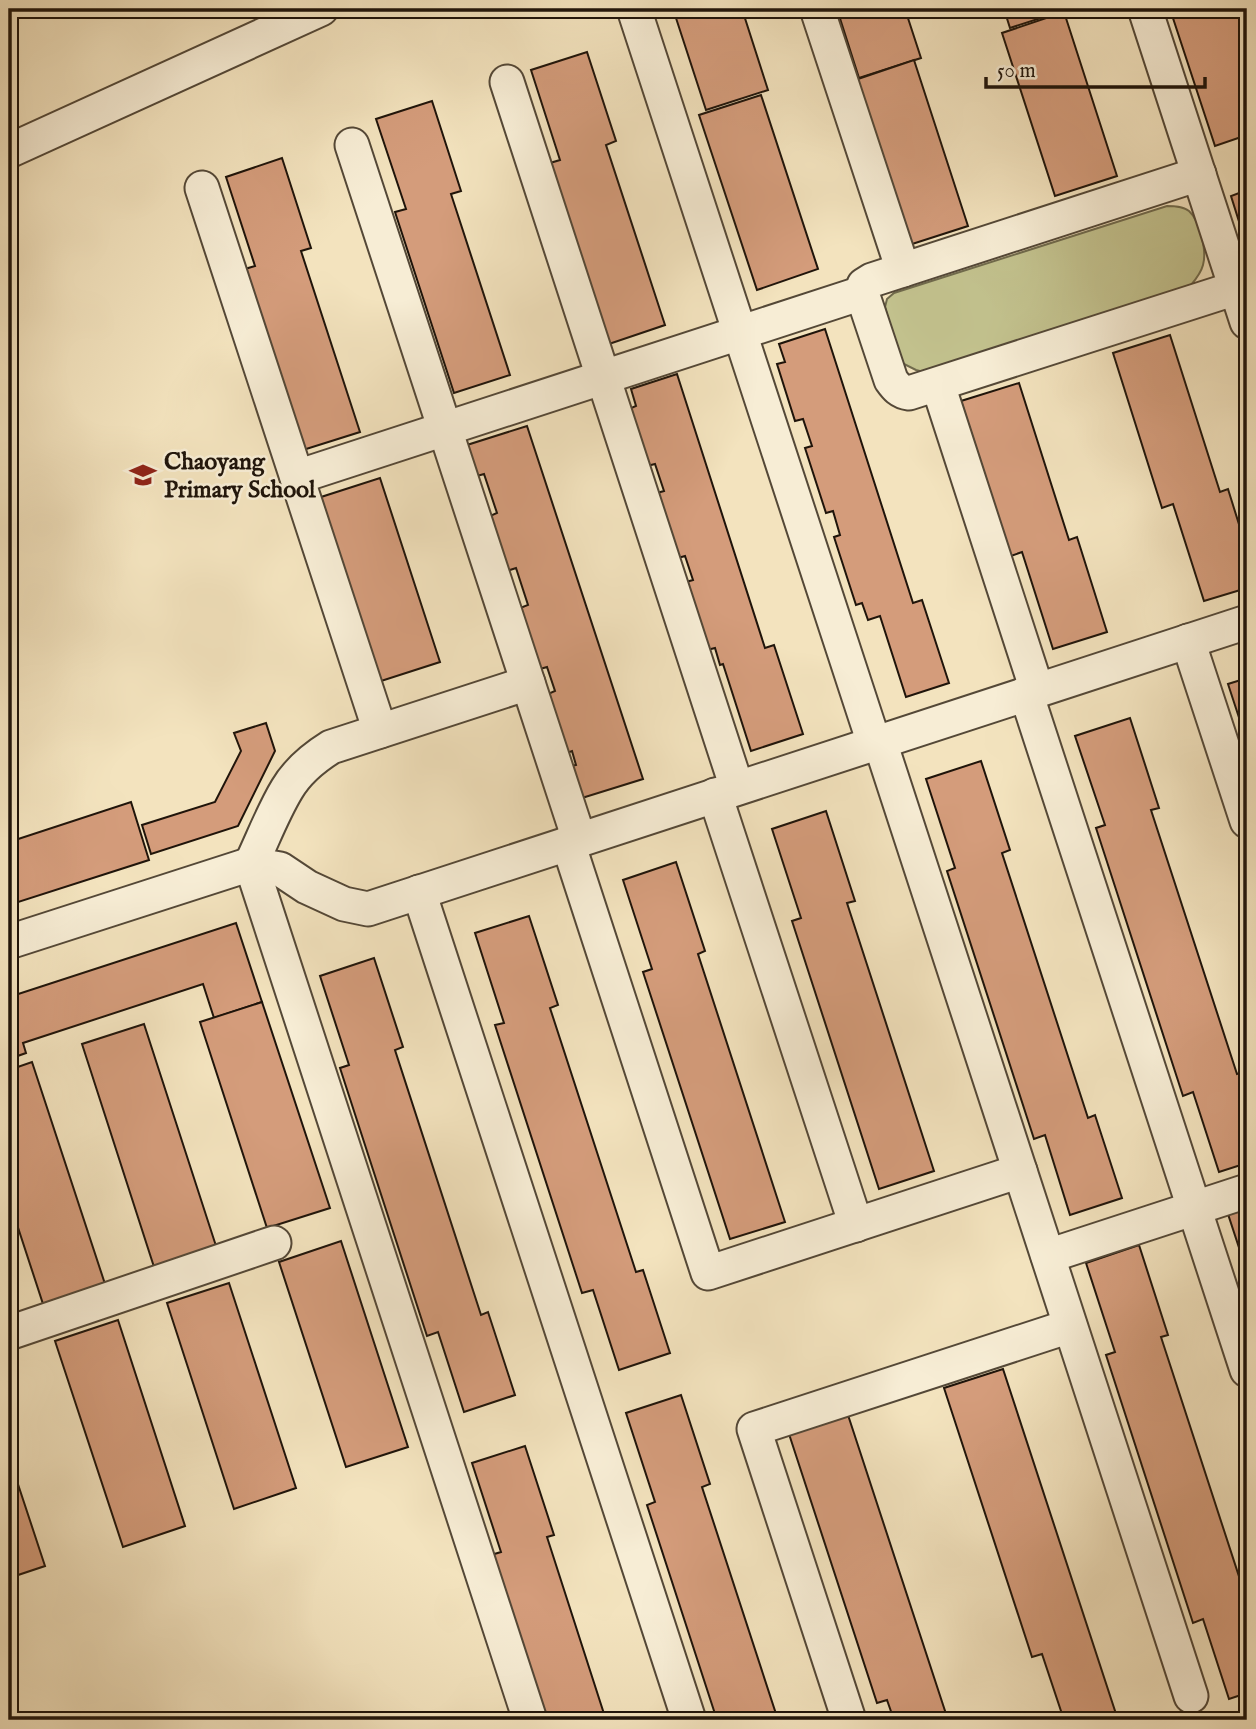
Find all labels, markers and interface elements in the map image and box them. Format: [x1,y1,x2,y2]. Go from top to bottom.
scale bar [986,46,1205,90]
text: 50 m [997,58,1036,85]
place label: Chaoyang Primary School [164,447,316,506]
school or university icon: Chaoyang Primary School [128,460,158,490]

